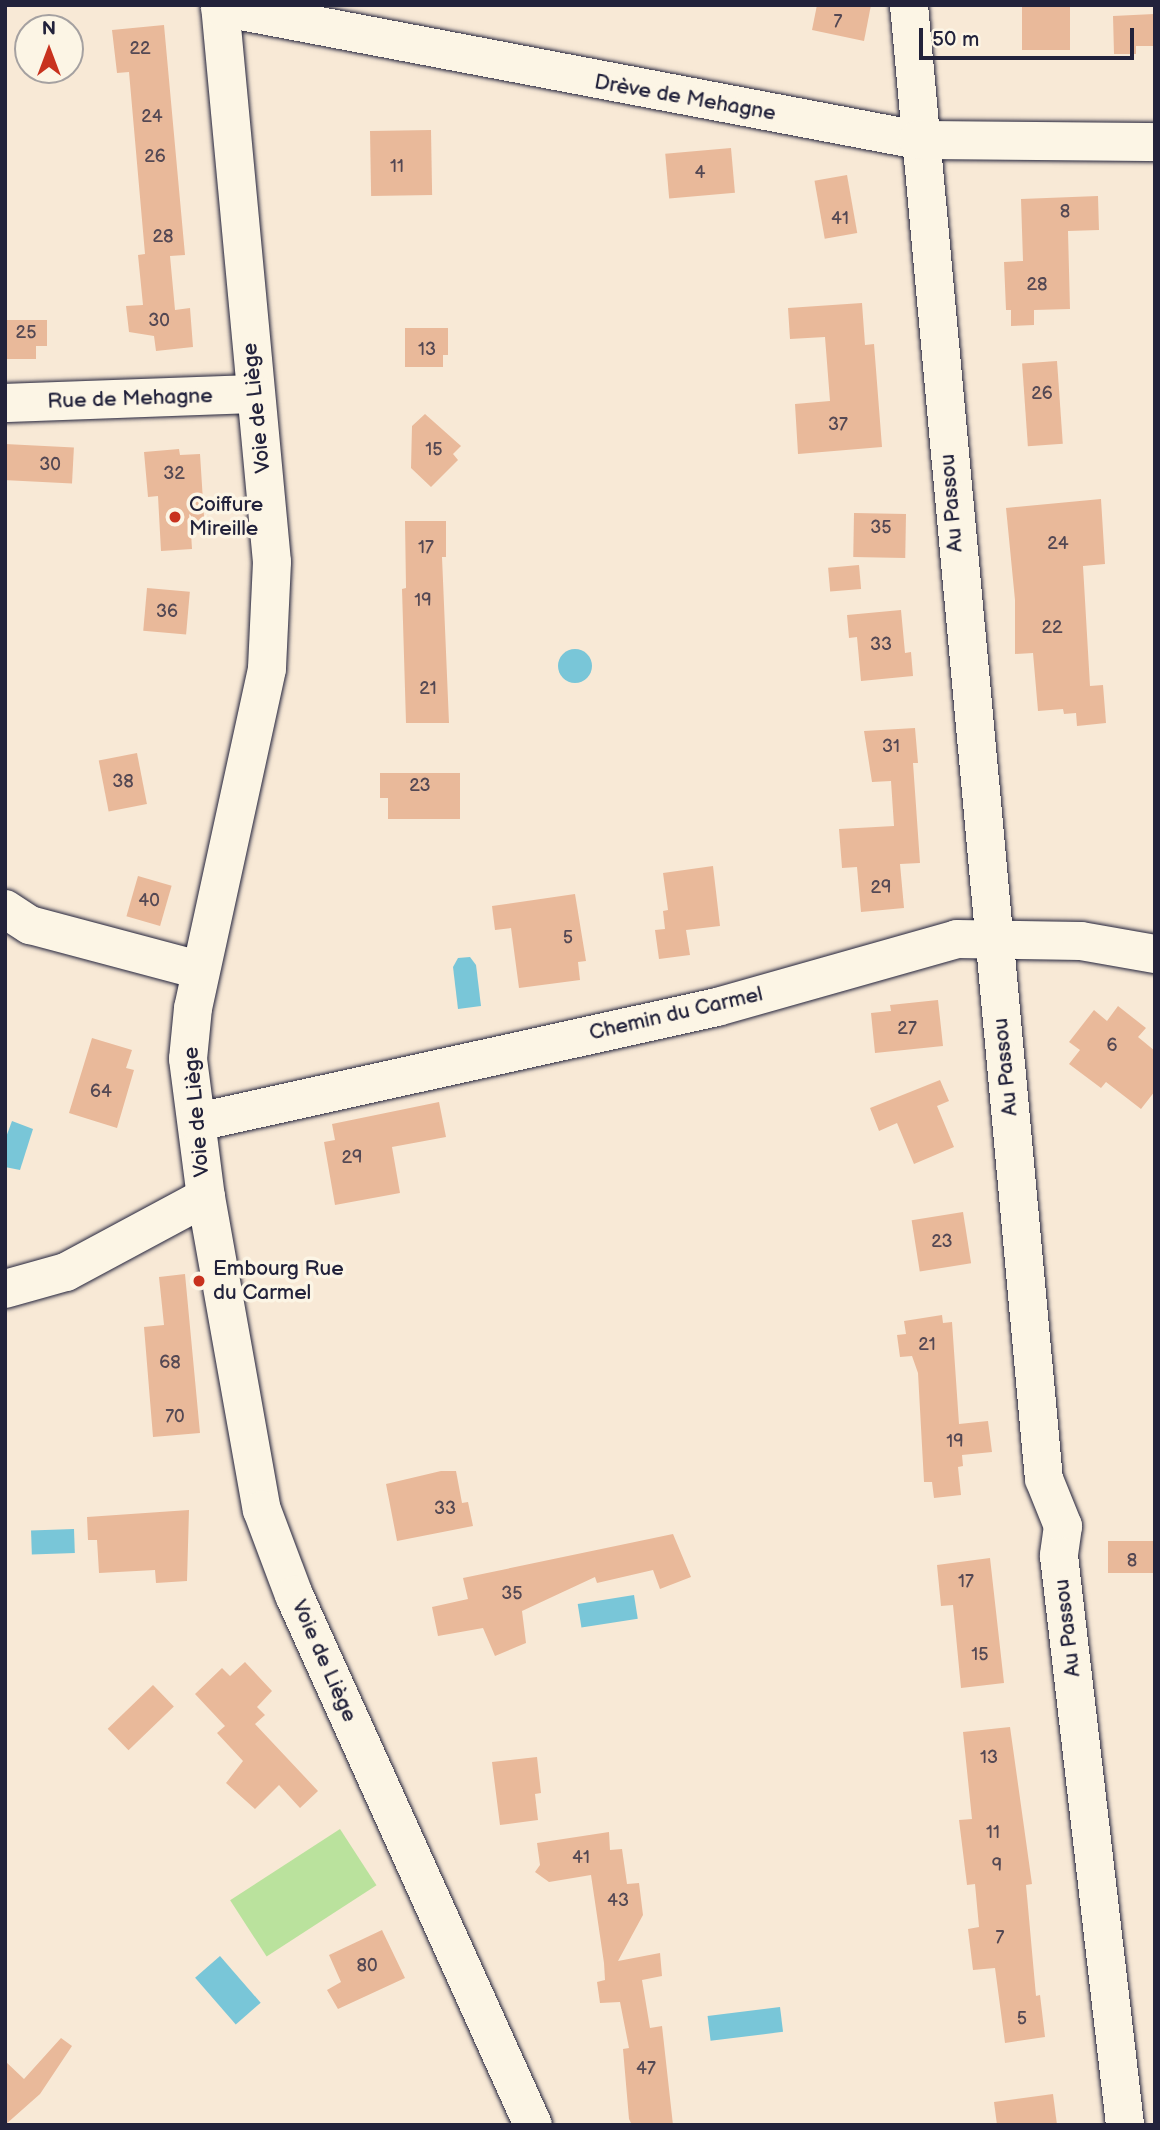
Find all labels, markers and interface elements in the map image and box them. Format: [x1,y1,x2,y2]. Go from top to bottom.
house number: 7 [834,11,842,33]
north arrow [14,14,84,84]
scale bar [922,14,1137,58]
text: N [42,18,56,41]
text: 50 m [932,27,979,52]
house number: 22 [129,38,151,60]
street label: Drève de Mehagne [592,70,778,126]
house number: 24 [141,106,163,128]
house number: 26 [144,146,166,168]
house number: 11 [390,156,404,178]
house number: 4 [695,162,705,184]
house number: 8 [1060,201,1070,223]
house number: 41 [831,208,849,230]
house number: 28 [152,226,174,248]
house number: 28 [1026,274,1048,296]
house number: 30 [148,310,170,332]
house number: 25 [16,322,36,344]
house number: 13 [418,339,436,361]
street label: Voie de Liège [238,342,276,474]
house number: 26 [1031,383,1053,405]
street label: Rue de Mehagne [47,384,213,414]
house number: 37 [828,414,848,436]
house number: 15 [425,439,443,461]
street label: Au Passou [935,453,969,553]
house number: 30 [39,454,61,476]
house number: 32 [163,463,185,485]
place label: Coiffure Mireille [189,492,263,542]
marker: Coiffure Mireille [167,509,183,525]
house number: 35 [870,517,892,539]
house number: 24 [1047,533,1069,555]
house number: 17 [418,537,434,559]
house number: 19 [414,590,432,612]
house number: 36 [156,601,178,623]
house number: 22 [1041,617,1063,639]
house number: 33 [870,634,892,656]
house number: 21 [419,678,437,700]
house number: 31 [882,736,900,758]
house number: 38 [112,771,134,793]
house number: 23 [409,775,431,797]
house number: 29 [870,877,892,899]
house number: 40 [138,890,160,912]
house number: 5 [563,927,573,949]
street label: Chemin du Carmel [587,982,765,1046]
street label: Au Passou [988,1017,1024,1117]
house number: 27 [897,1018,917,1040]
house number: 6 [1107,1035,1117,1057]
street label: Voie de Liège [179,1046,215,1178]
house number: 64 [90,1081,112,1103]
house number: 29 [341,1147,363,1169]
house number: 23 [931,1231,953,1253]
place label: Embourg Rue du Carmel [213,1256,344,1306]
marker: Embourg Rue du Carmel [191,1273,207,1289]
house number: 21 [918,1334,936,1356]
house number: 68 [159,1352,181,1374]
house number: 70 [165,1406,185,1428]
house number: 19 [946,1431,964,1453]
house number: 33 [434,1498,456,1520]
house number: 8 [1127,1550,1137,1572]
house number: 17 [958,1571,974,1593]
street label: Au Passou [1049,1578,1087,1678]
house number: 35 [501,1583,523,1605]
street label: Voie de Liège [286,1596,362,1726]
house number: 15 [971,1644,989,1666]
house number: 13 [980,1747,998,1769]
house number: 11 [986,1822,1000,1844]
house number: 41 [572,1847,590,1869]
house number: 9 [992,1855,1002,1877]
house number: 43 [607,1890,629,1912]
house number: 7 [996,1927,1004,1949]
house number: 80 [356,1955,378,1977]
house number: 5 [1017,2008,1027,2030]
house number: 47 [636,2058,656,2080]

